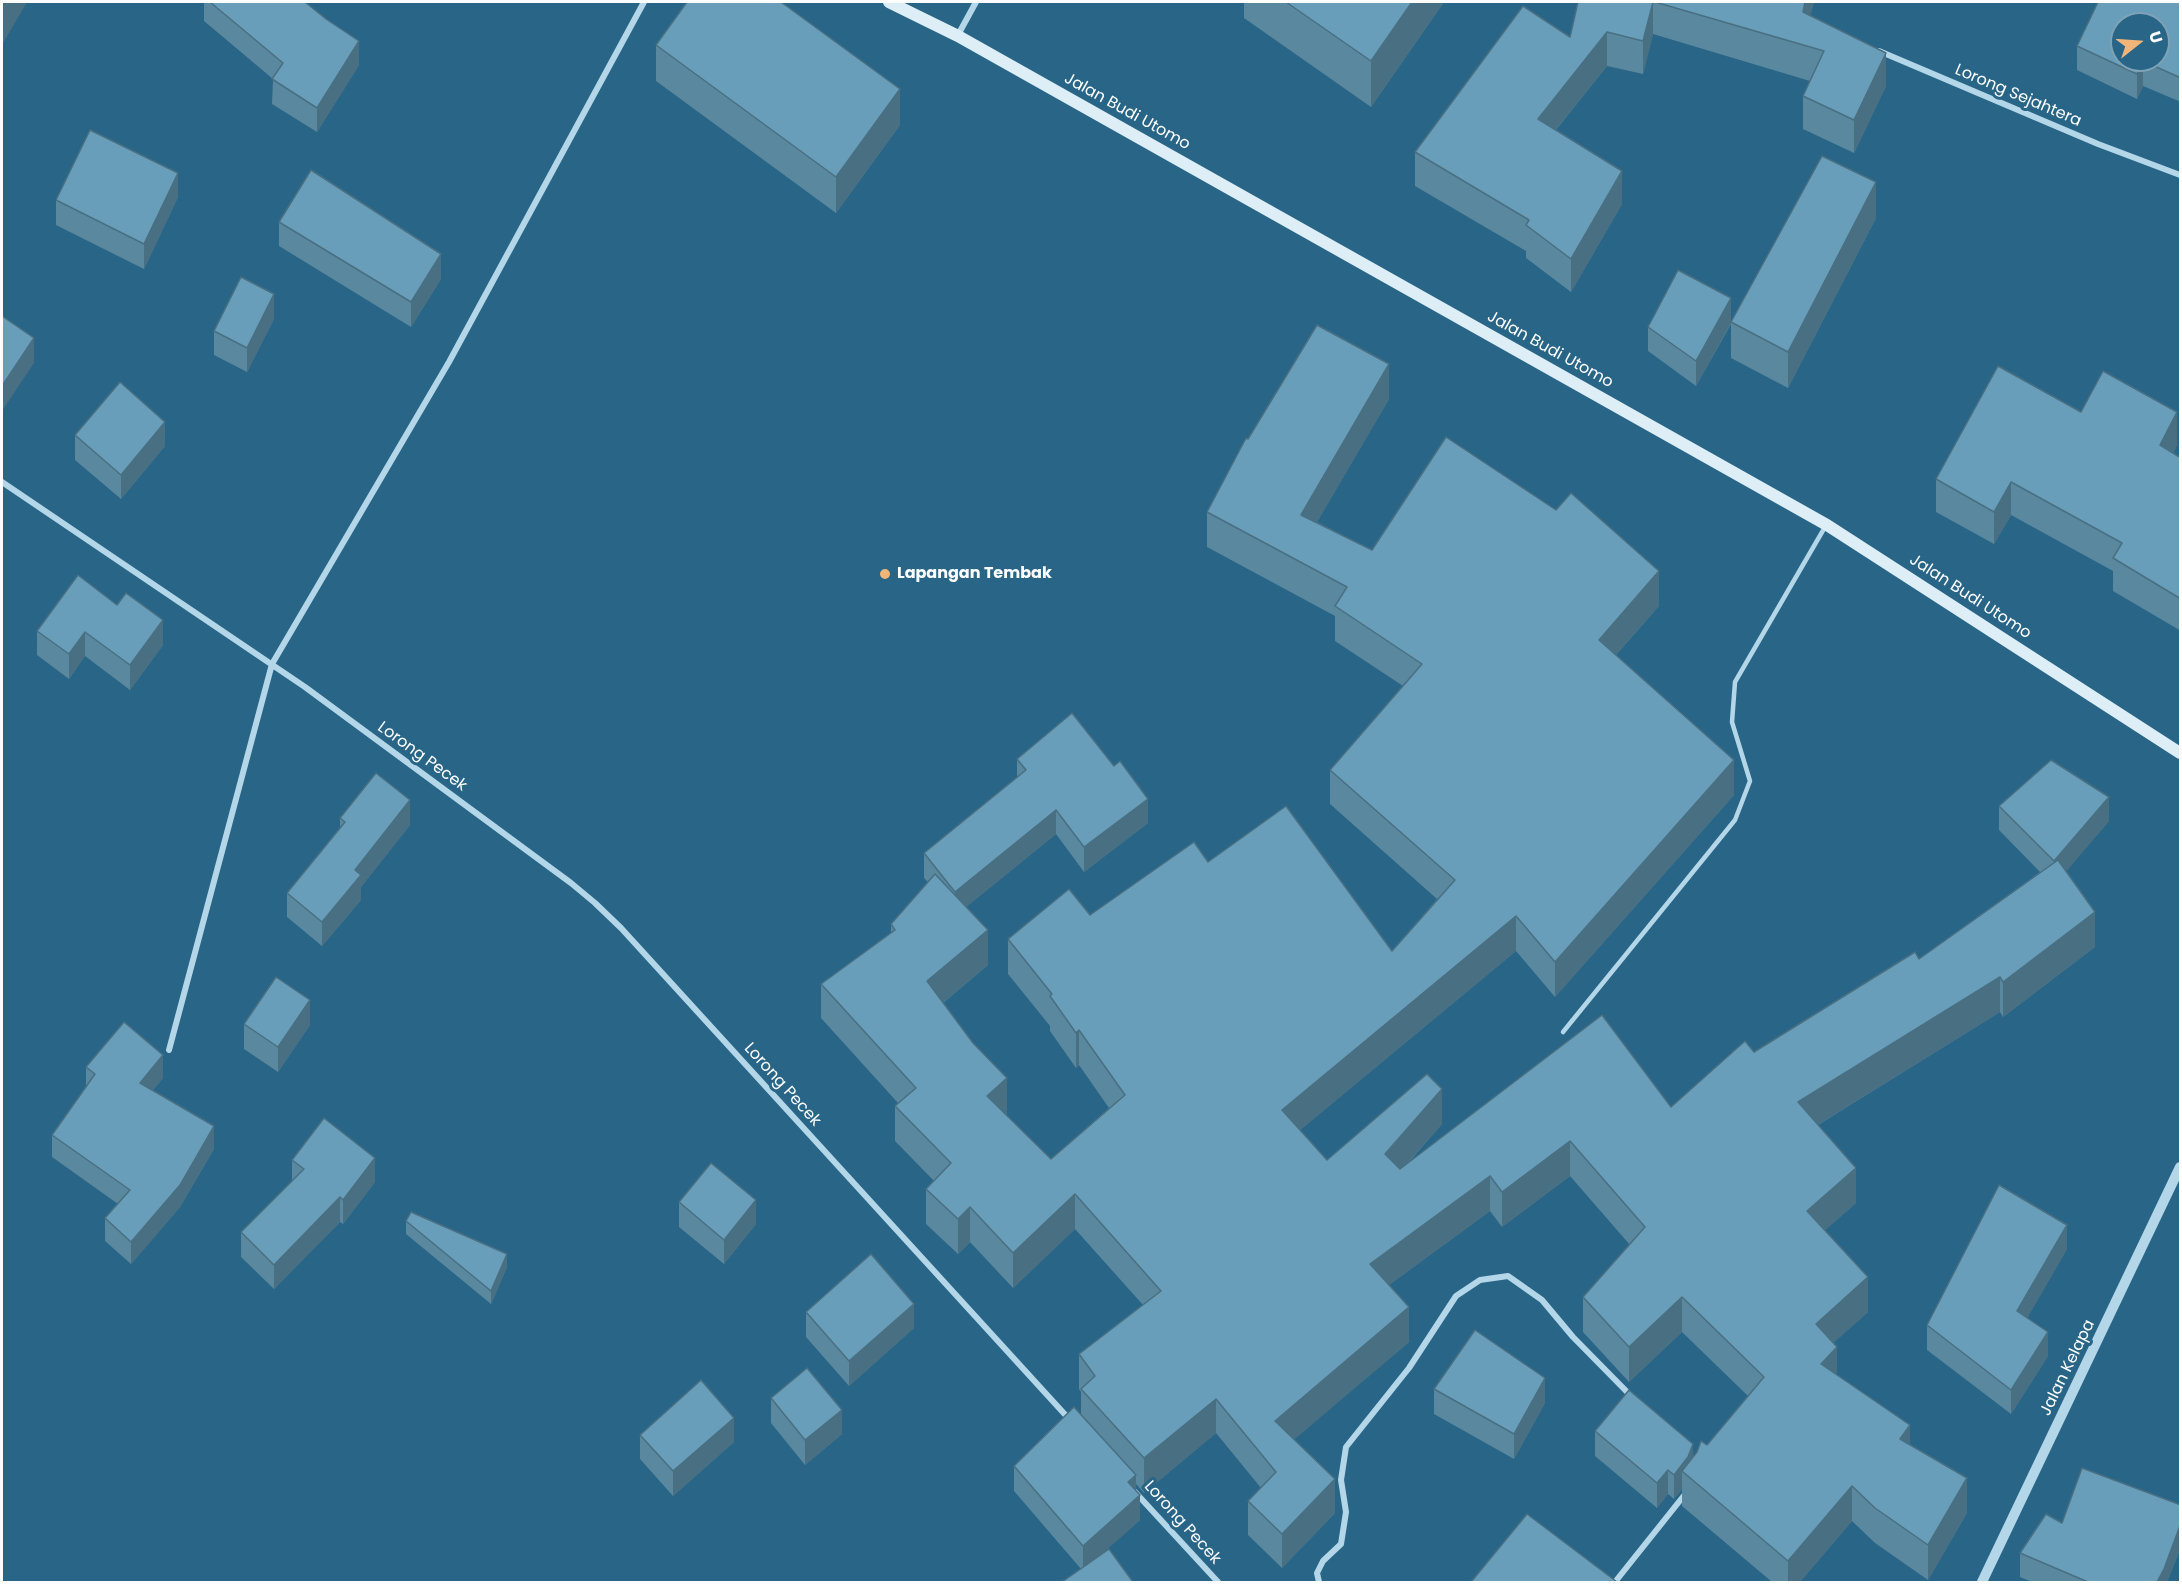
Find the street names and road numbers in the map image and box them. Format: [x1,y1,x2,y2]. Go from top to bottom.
street label: Lorong Sejahtera [1952,61,2084,131]
street label: Jalan Budi Utomo [1061,69,1193,155]
street label: Jalan Budi Utomo [1484,307,1616,393]
street label: Jalan Budi Utomo [1906,550,2034,644]
street label: Lorong Pecek [374,718,470,796]
street label: Lorong Pecek [739,1039,825,1131]
street label: Jalan Kelapa [2036,1317,2100,1419]
street label: Lorong Pecek [1139,1477,1225,1569]

